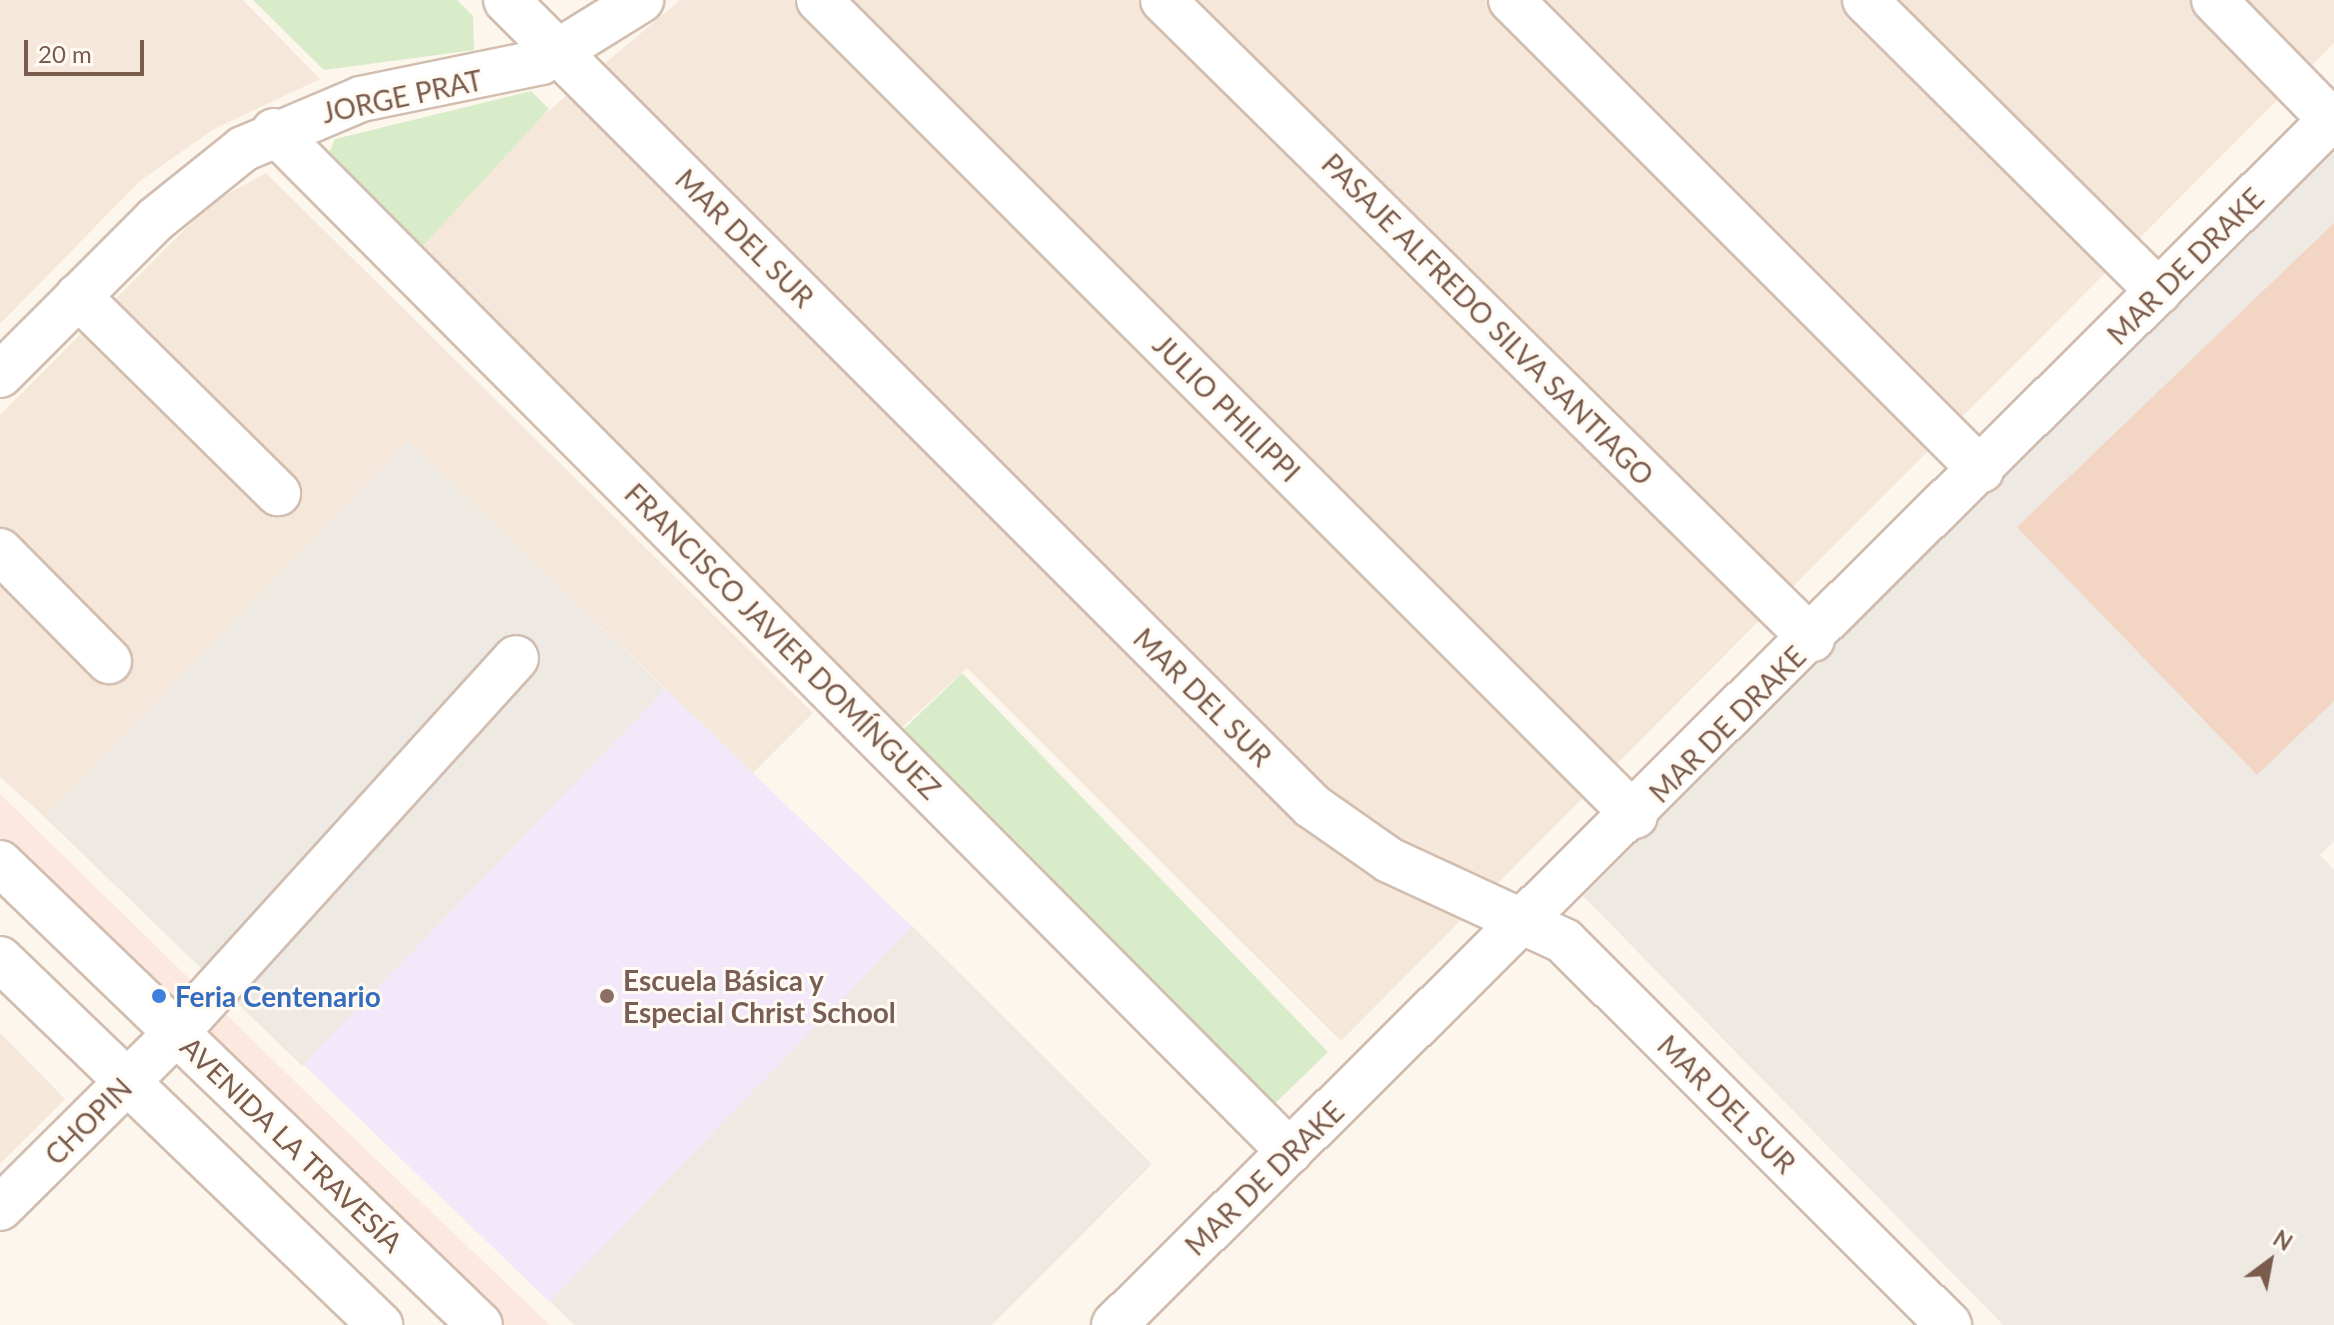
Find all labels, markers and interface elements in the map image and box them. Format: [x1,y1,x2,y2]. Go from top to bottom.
scale bar [28,24,148,74]
text: 20 m [38,39,92,68]
street label: JORGE PRAT [319,63,485,129]
street label: PASAJE ALFREDO SILVA SANTIAGO [1315,146,1661,492]
street label: MAR DEL SUR [669,162,821,314]
street label: MAR DE DRAKE [2100,181,2270,351]
street label: JULIO PHILIPPI [1147,328,1307,488]
street label: FRANCISCO JAVIER DOMÍNGUEZ [618,476,948,806]
street label: MAR DEL SUR [1127,621,1279,773]
street label: MAR DE DRAKE [1642,639,1812,809]
place label: Escuela Básica y Especial Christ School [623,963,896,1029]
place label: Feria Centenario [175,979,381,1013]
marker: Feria Centenario [150,987,168,1005]
marker: Escuela Básica y Especial Christ School [598,987,616,1005]
street label: AVENIDA LA TRAVESÍA [173,1028,411,1260]
street label: MAR DEL SUR [1651,1028,1803,1180]
street label: CHOPIN [38,1071,138,1171]
street label: MAR DE DRAKE [1178,1094,1350,1262]
north arrow [2230,1221,2310,1301]
text: N [2269,1224,2297,1256]

